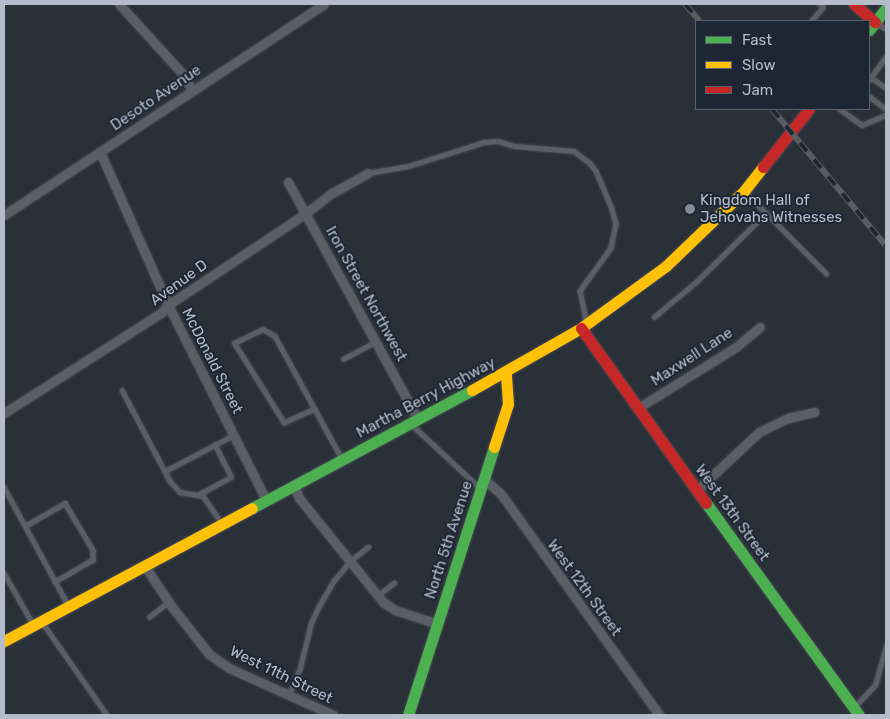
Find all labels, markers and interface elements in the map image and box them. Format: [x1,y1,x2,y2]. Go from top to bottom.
legend [695,20,870,110]
text: Fast [742,31,772,49]
text: Slow [742,56,775,74]
street label: Desoto Avenue [107,61,205,135]
text: Jam [742,81,773,99]
place label: Kingdom Hall of Jehovahs Witnesses [700,191,842,226]
marker: Kingdom Hall of Jehovahs Witnesses [684,203,696,215]
street label: Iron Street Northwest [321,223,411,365]
street label: Avenue D [147,256,211,310]
street label: McDonald Street [178,305,246,417]
street label: Maxwell Lane [648,324,736,390]
street label: Martha Berry Highway [353,354,499,442]
street label: West 13th Street [691,461,773,565]
street label: North 5th Avenue [421,478,477,602]
street label: West 12th Street [543,536,625,640]
street label: West 11th Street [227,642,335,708]

